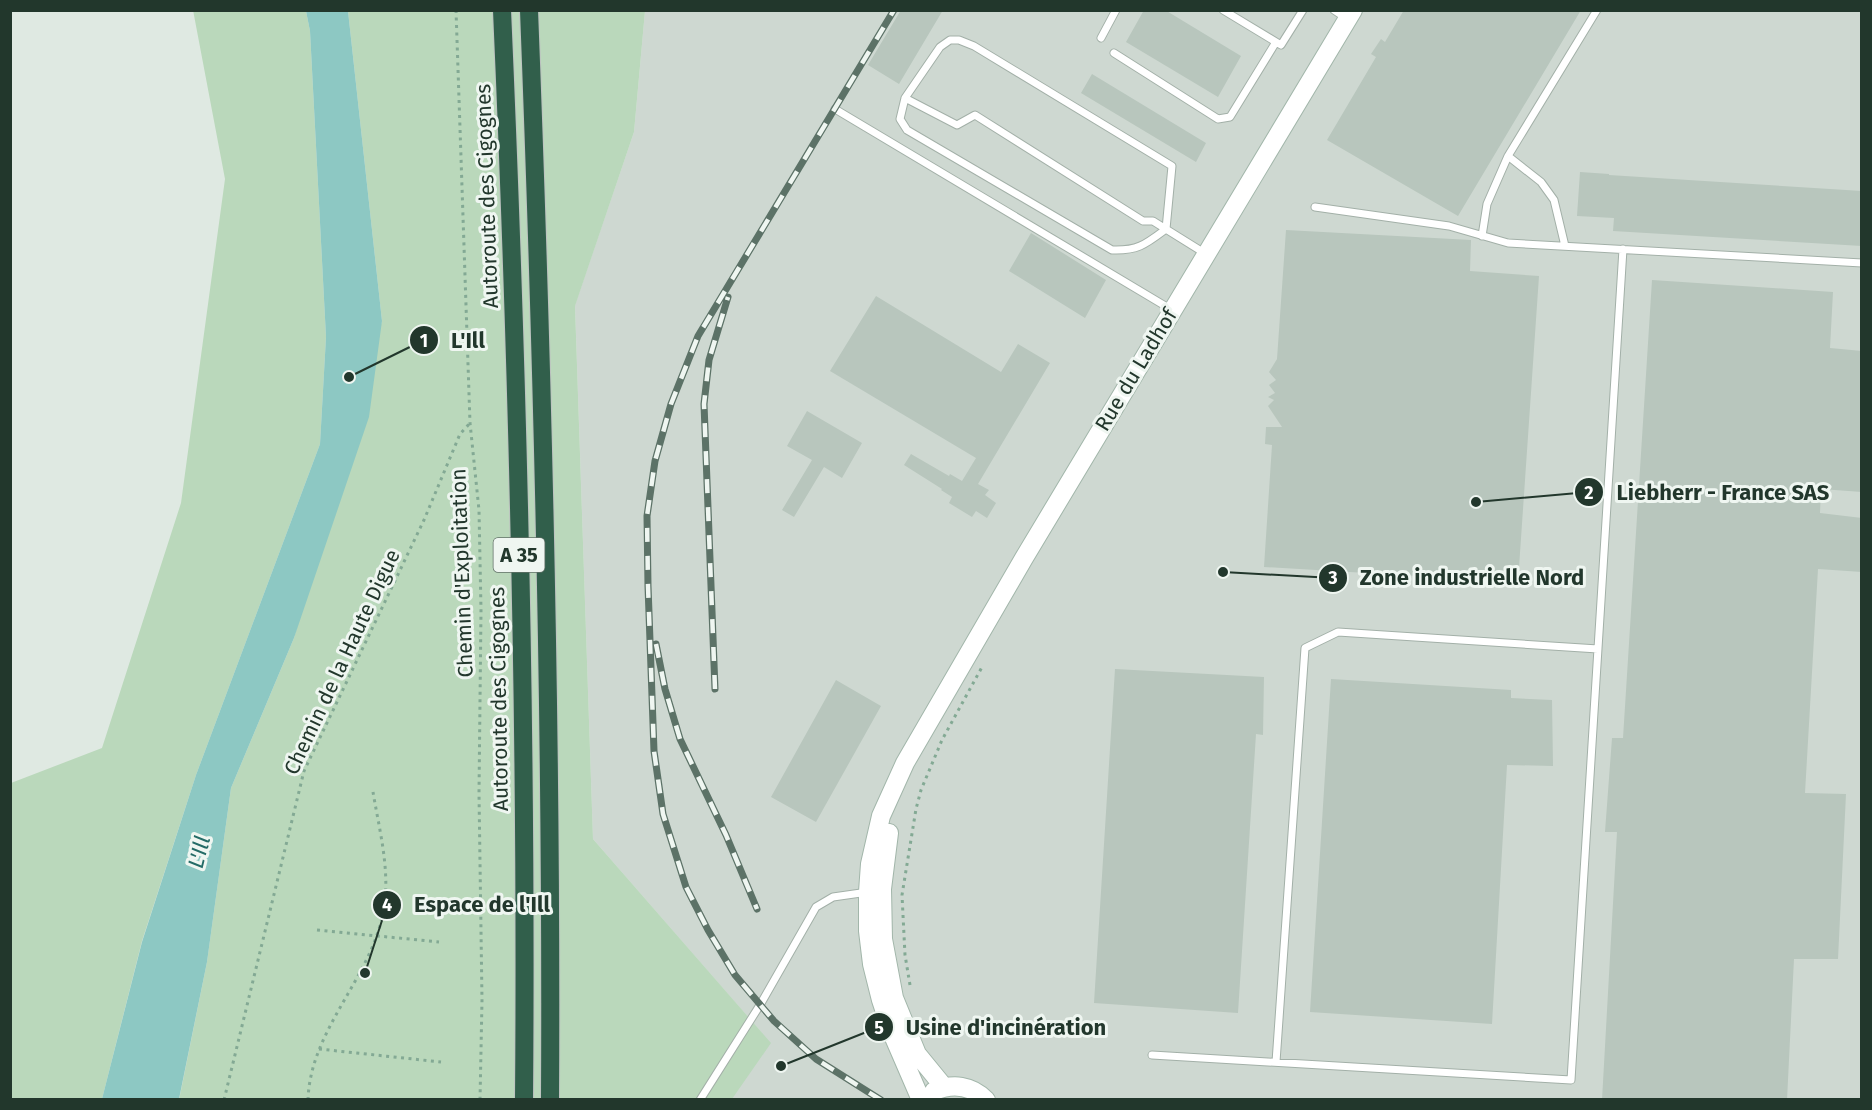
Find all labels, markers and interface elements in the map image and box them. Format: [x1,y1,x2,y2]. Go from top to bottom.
street label: Autoroute des Cigognes [470,83,504,309]
street label: Rue du Ladhof [1089,302,1184,436]
callout: L'Ill [409,320,497,360]
text: L'Ill [451,327,485,354]
text: 1 [420,330,428,352]
street label: Chemin d'Exploitation [445,468,479,678]
callout: Liebherr - France SAS [1574,472,1841,512]
text: Liebherr - France SAS [1617,479,1830,506]
text: 2 [1584,482,1594,504]
road number: A 35 [494,538,544,572]
street label: Chemin de la Haute Digue [278,545,406,779]
callout: Zone industrielle Nord [1318,558,1596,598]
text: Zone industrielle Nord [1360,564,1584,591]
text: 3 [1327,567,1338,589]
street label: Autoroute des Cigognes [484,586,514,811]
water label: L'Ill [182,833,216,871]
callout: Espace de l'Ill [372,885,562,925]
text: Espace de l'Ill [414,891,550,918]
text: 4 [382,894,392,916]
callout: Usine d'incinération [864,1007,1118,1047]
text: Usine d'incinération [906,1014,1106,1041]
text: 5 [874,1017,884,1039]

